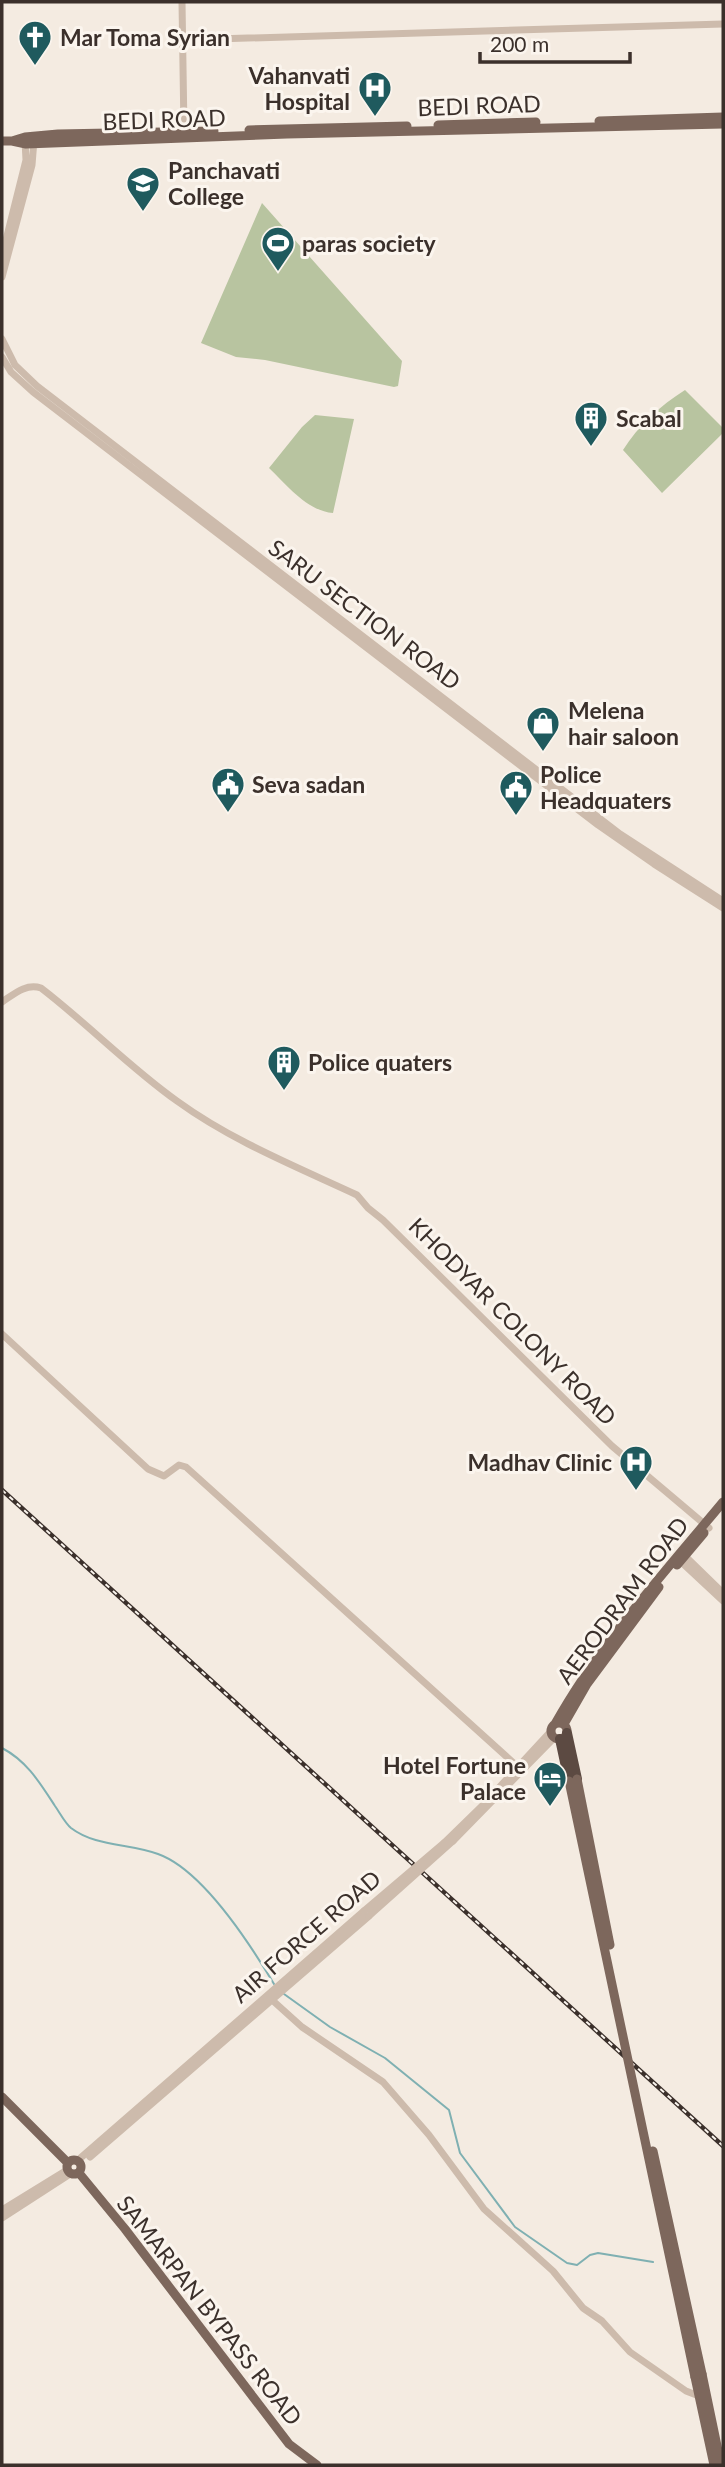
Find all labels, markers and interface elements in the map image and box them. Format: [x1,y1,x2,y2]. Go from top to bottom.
church icon: Mar Toma Syrian [16,18,54,67]
scale bar [480,21,630,65]
place label: Mar Toma Syrian [60,23,230,51]
text: 200 m [490,31,549,56]
place label: Vahanvati Hospital [248,61,350,115]
hospital icon: Vahanvati Hospital [356,69,394,118]
street label: BEDI ROAD [417,89,541,121]
street label: BEDI ROAD [102,103,226,135]
place label: Panchavati College [168,156,280,210]
school or university icon: Panchavati College [124,164,162,213]
sports icon: paras society [259,224,297,273]
place label: paras society [302,229,437,257]
building icon: Scabal [572,399,610,448]
place label: Scabal [616,404,682,432]
street label: SARU SECTION ROAD [264,533,466,695]
place label: Melena hair saloon [568,696,679,750]
shop icon: Melena hair saloon [524,704,562,753]
place label: Police Headquaters [540,760,671,814]
public building icon: Seva sadan [209,765,247,814]
public building icon: Police Headquaters [497,768,535,817]
place label: Seva sadan [252,770,365,798]
building icon: Police quaters [265,1043,303,1092]
place label: Police quaters [308,1048,452,1076]
street label: KHODYAR COLONY ROAD [404,1212,622,1430]
hospital icon: Madhav Clinic [617,1443,655,1492]
place label: Madhav Clinic [468,1448,612,1476]
street label: AERODRAM ROAD [550,1511,694,1689]
place label: Hotel Fortune Palace [383,1751,526,1805]
hotel icon: Hotel Fortune Palace [531,1759,569,1808]
street label: AIR FORCE ROAD [226,1864,386,2008]
street label: SAMARPAN BYPASS ROAD [112,2190,308,2430]

